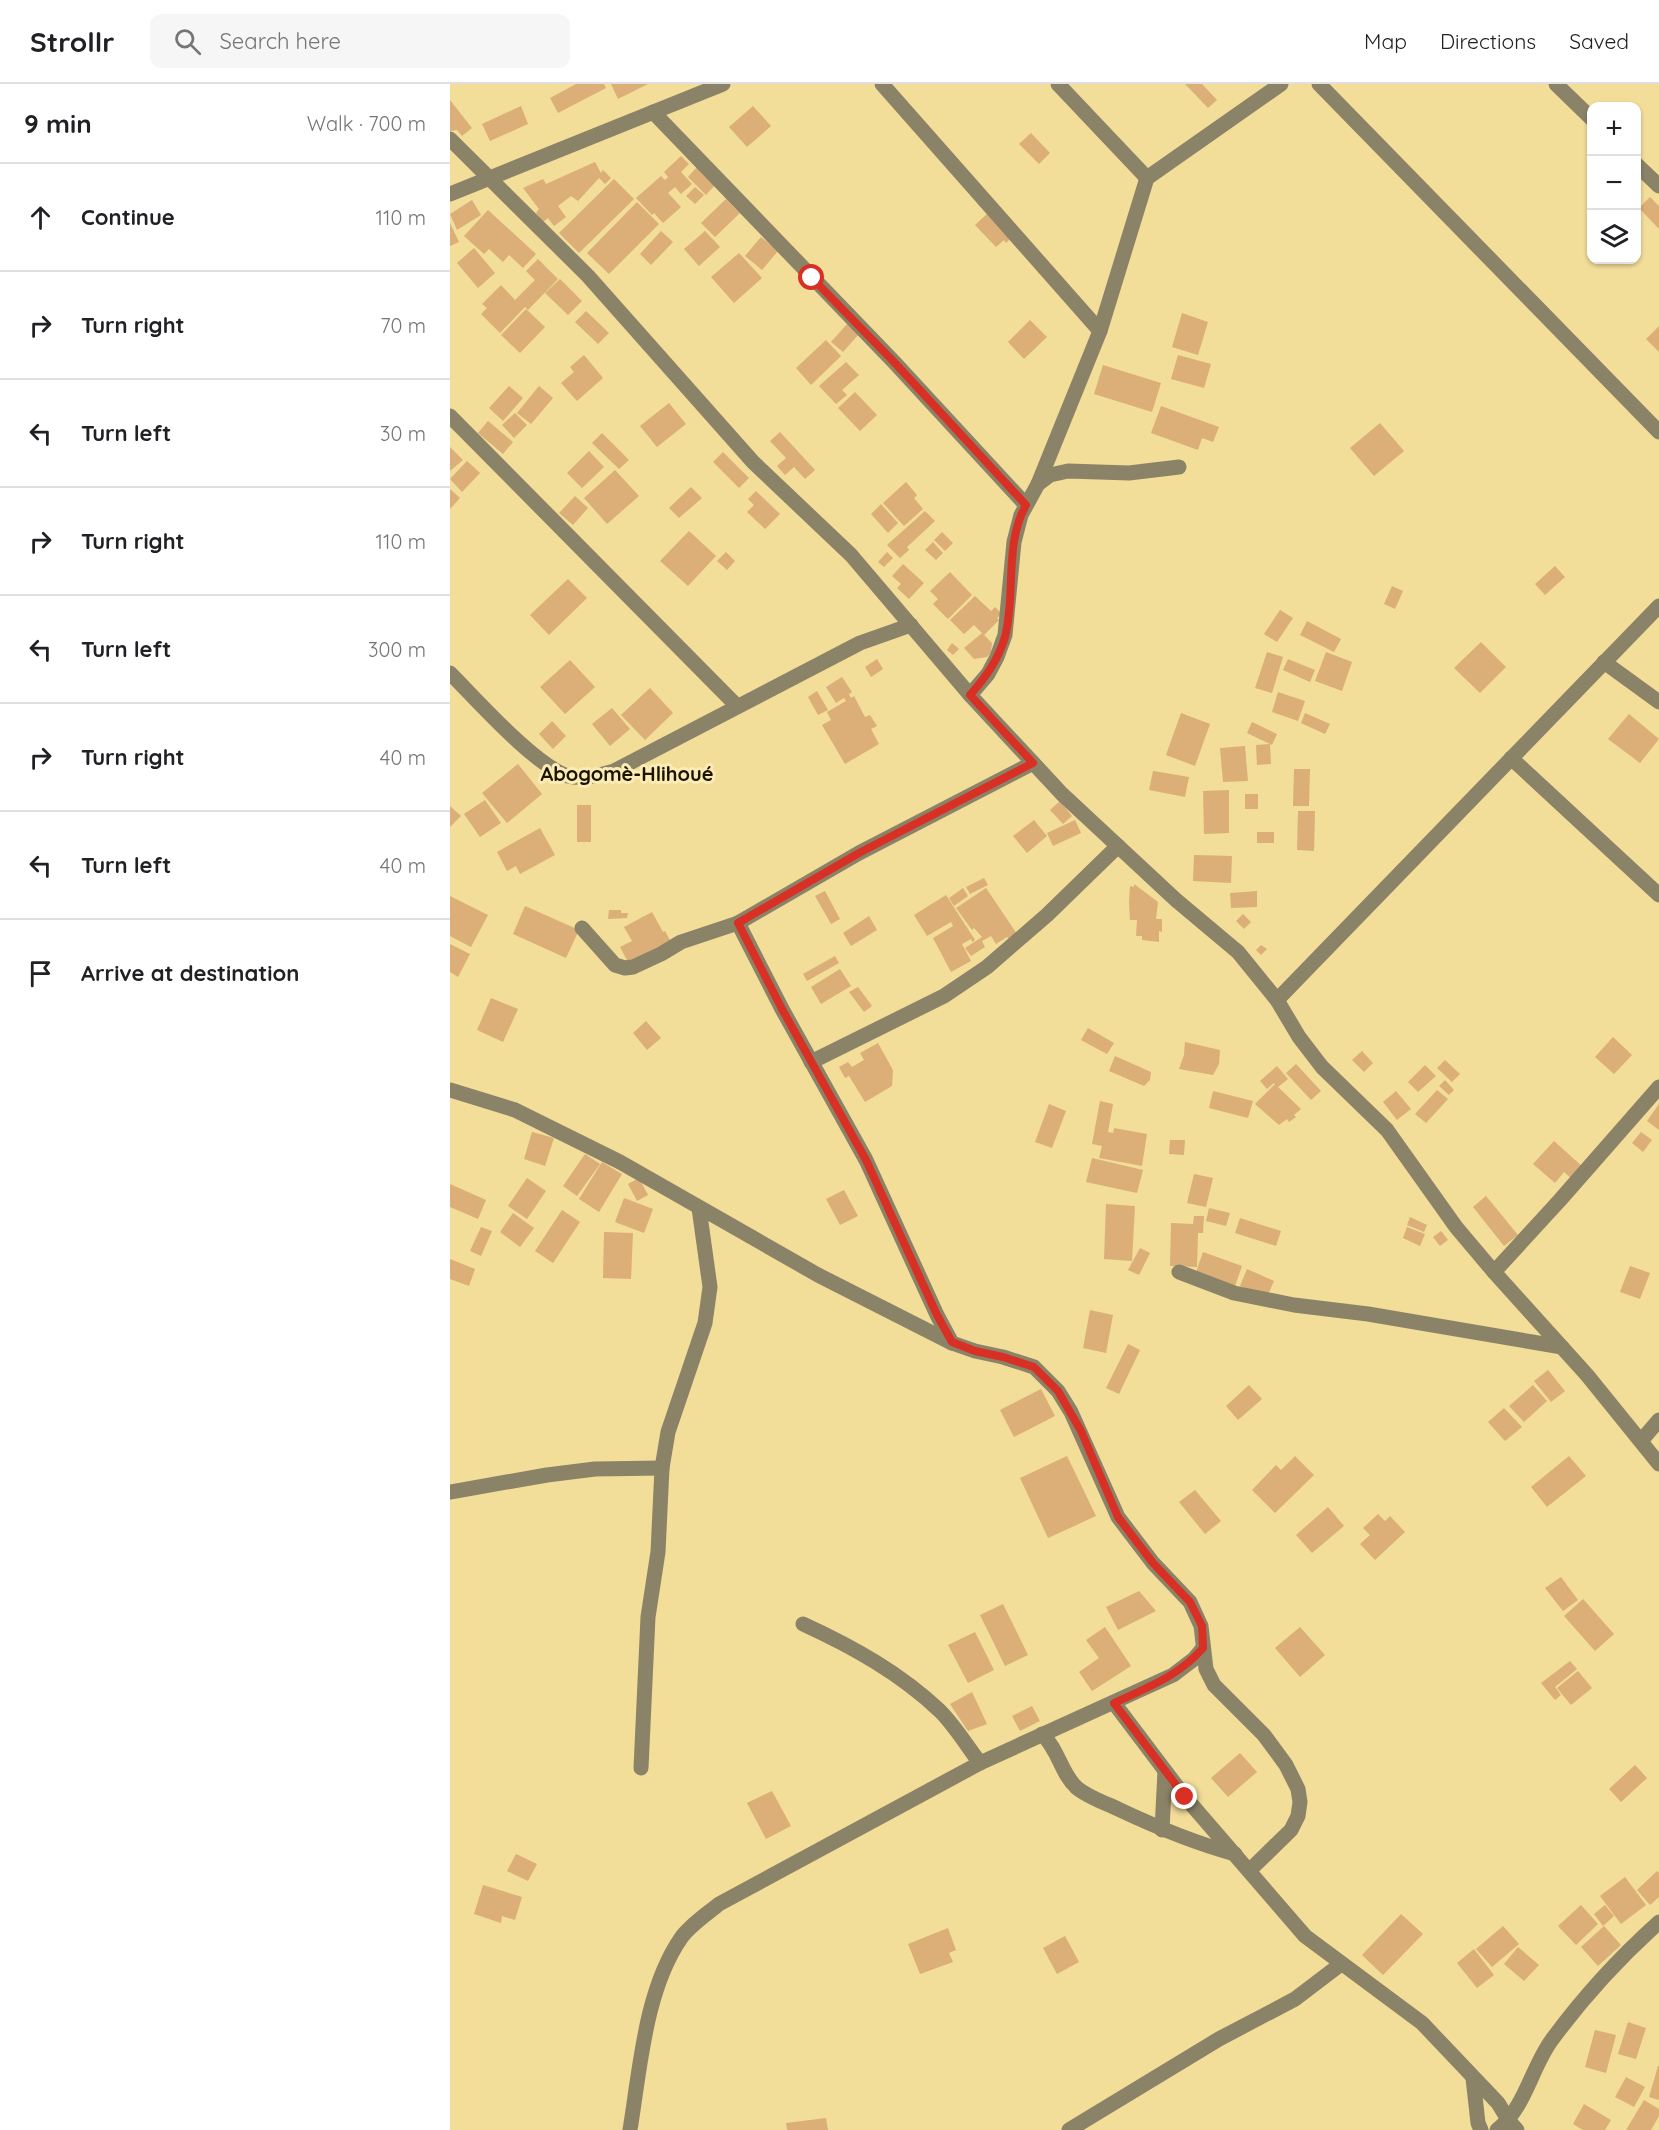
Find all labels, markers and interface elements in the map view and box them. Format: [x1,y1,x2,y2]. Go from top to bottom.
search box [150,14,570,68]
text: Strollr [30,24,114,59]
icon: search [171,25,204,58]
text: Search here [219,27,341,55]
text: Map [1364,28,1407,54]
text: Directions [1440,28,1536,54]
text: Saved [1569,28,1629,54]
map controls [1587,102,1641,264]
button: + [1587,102,1641,156]
text: 9 min [24,107,92,140]
text: Walk · 700 m [307,111,426,136]
button: − [1587,156,1641,210]
icon: ahead [24,201,57,234]
text: Continue [81,203,175,231]
text: 110 m [376,205,426,230]
button: layers [1587,210,1641,264]
route start [798,264,824,290]
icon: right [24,309,57,342]
text: Turn right [81,311,185,339]
text: 70 m [380,313,426,338]
icon: left [24,417,57,450]
text: Turn left [81,419,171,447]
text: 30 m [380,421,426,446]
icon: right [24,525,57,558]
text: Turn right [81,527,185,555]
text: 110 m [376,529,426,554]
icon: left [24,633,57,666]
text: Turn left [81,635,171,663]
text: 300 m [368,637,426,662]
icon: right [24,741,57,774]
text: Turn right [81,743,185,771]
text: 40 m [380,745,426,770]
district label: Abogomè-Hlihoué [540,761,714,786]
icon: left [24,849,57,882]
text: Turn left [81,851,171,879]
text: 40 m [380,853,426,878]
icon: arrive [24,957,57,990]
text: Arrive at destination [81,959,299,987]
route end [1171,1783,1197,1809]

